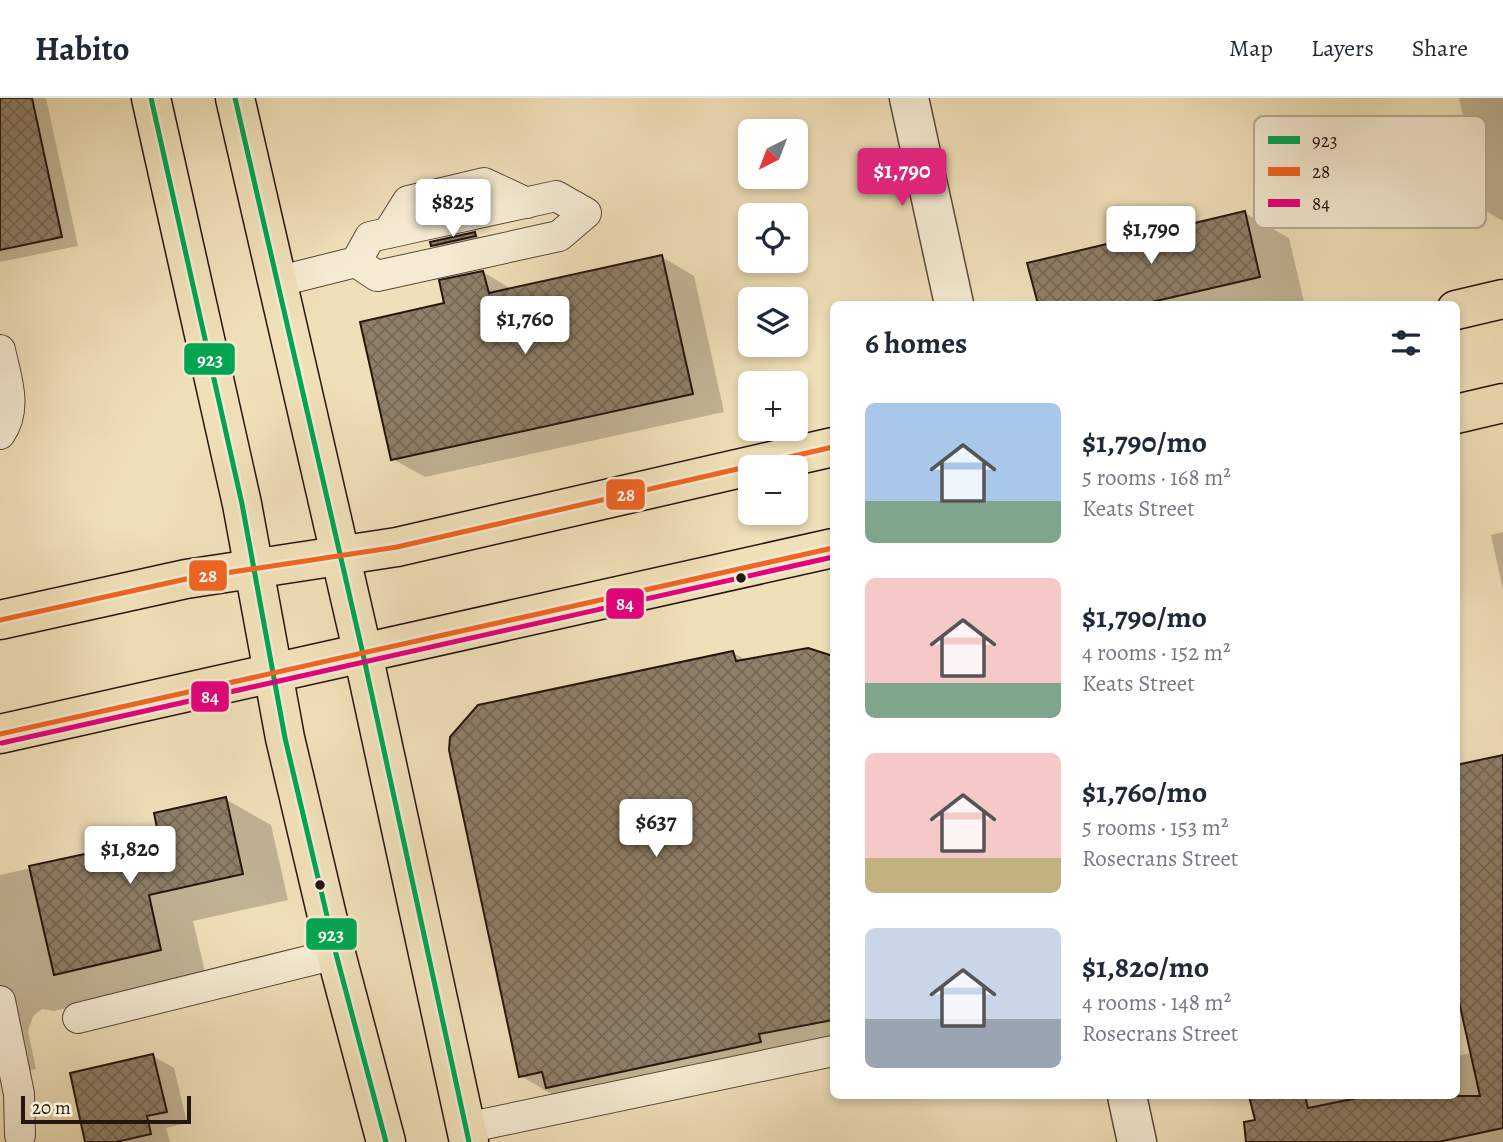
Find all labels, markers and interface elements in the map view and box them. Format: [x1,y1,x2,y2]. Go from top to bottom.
text: Habito [35,26,130,71]
text: Map [1229,32,1273,64]
text: Layers [1311,32,1374,64]
text: Share [1412,32,1468,64]
legend [1254,116,1486,228]
north arrow [738,119,808,189]
map controls [738,119,808,525]
text: 923 [1312,128,1338,154]
pin: $1,790 [845,148,959,208]
text: $1,790 [873,155,931,186]
text: 28 [1312,159,1330,185]
pin: $825 [412,180,494,239]
text: $825 [432,186,474,217]
text: 84 [1312,191,1330,217]
button: locate [738,203,808,273]
pin: $1,790 [1094,206,1208,266]
text: $1,790 [1122,213,1180,244]
button: layers [738,287,808,357]
pin: $1,760 [468,296,582,356]
text: $1,760 [496,303,554,334]
text: 6 homes [865,323,967,363]
icon: filters [1387,324,1425,362]
line badge: 923 [183,342,236,376]
text: 923 [197,347,223,373]
button: + [738,371,808,441]
text: $1,790/mo [1082,422,1207,462]
icon: home [921,431,1005,515]
button: − [738,455,808,525]
text: 5 rooms · 168 m² [1082,462,1231,493]
line badge: 28 [605,478,646,511]
text: 28 [617,482,635,508]
text: Keats Street [1082,493,1195,524]
line badge: 28 [188,559,228,592]
text: 28 [199,563,217,589]
unlabelled marker [734,571,748,585]
line badge: 84 [605,587,645,620]
text: 84 [616,591,634,617]
text: $1,790/mo [1082,597,1207,637]
icon: home [921,606,1005,690]
text: 4 rooms · 152 m² [1082,637,1230,668]
text: Keats Street [1082,668,1195,699]
line badge: 84 [190,680,230,713]
text: 84 [201,684,219,710]
text: $1,760/mo [1082,772,1207,812]
icon: home [921,781,1005,865]
pin: $637 [615,800,697,859]
text: $637 [635,806,677,837]
text: 5 rooms · 153 m² [1082,812,1229,843]
pin: $1,820 [73,826,187,886]
text: $1,820 [101,833,159,864]
text: Rosecrans Street [1082,843,1238,874]
unlabelled marker [313,878,327,892]
line badge: 923 [305,917,358,951]
text: 923 [318,922,344,948]
text: $1,820/mo [1082,947,1209,987]
icon: home [921,956,1005,1040]
text: 4 rooms · 148 m² [1082,987,1231,1018]
text: Rosecrans Street [1082,1018,1238,1049]
scale bar [21,1093,191,1125]
text: 20 m [32,1095,71,1121]

